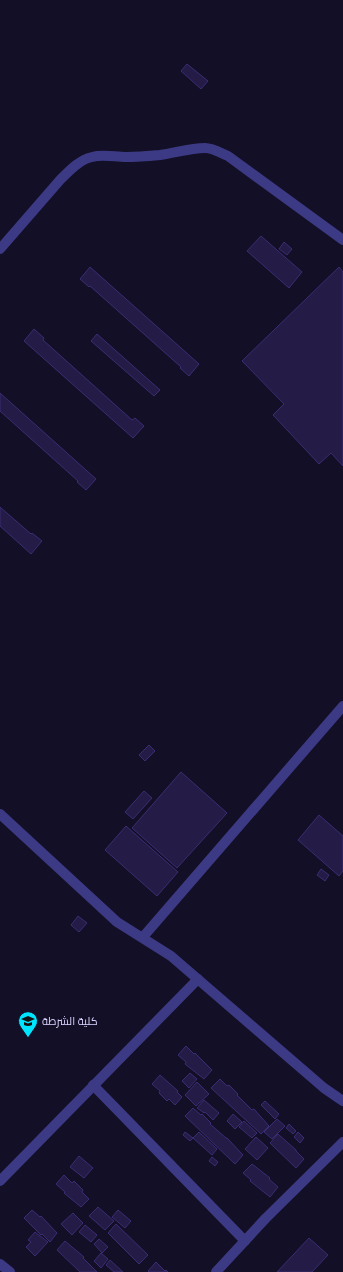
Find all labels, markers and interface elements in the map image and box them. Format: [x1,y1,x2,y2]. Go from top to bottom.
school or university icon: كلية الشرطة [17,1010,39,1038]
place label: كلية الشرطة [42,1015,98,1028]

